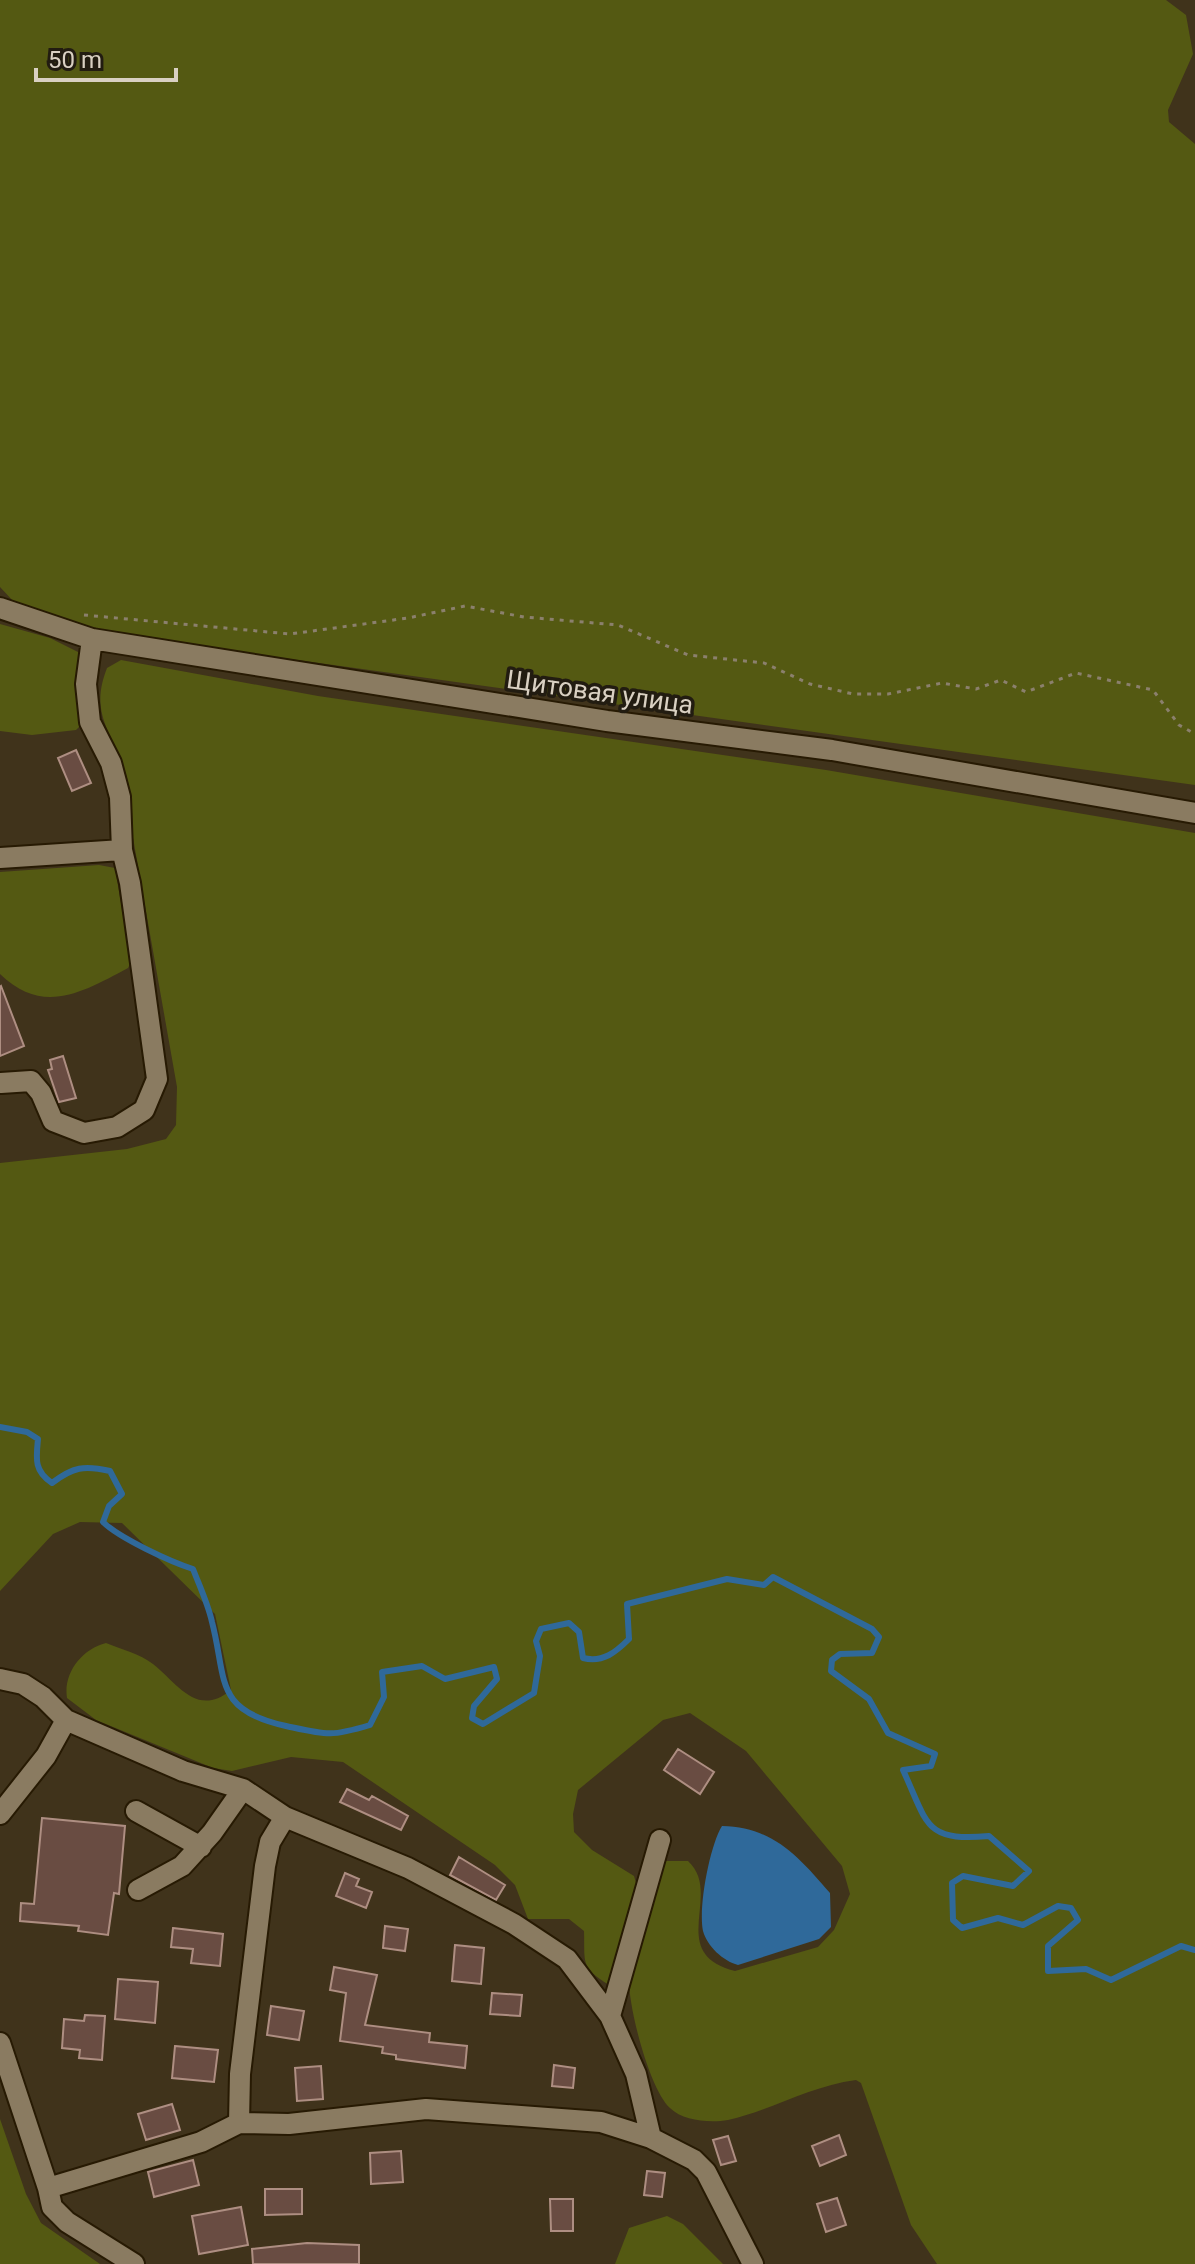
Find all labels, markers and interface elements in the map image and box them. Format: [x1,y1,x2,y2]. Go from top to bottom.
scale bar [36,32,176,82]
text: 50 m [48,46,102,74]
street label: Щитовая улица [505,664,695,720]

